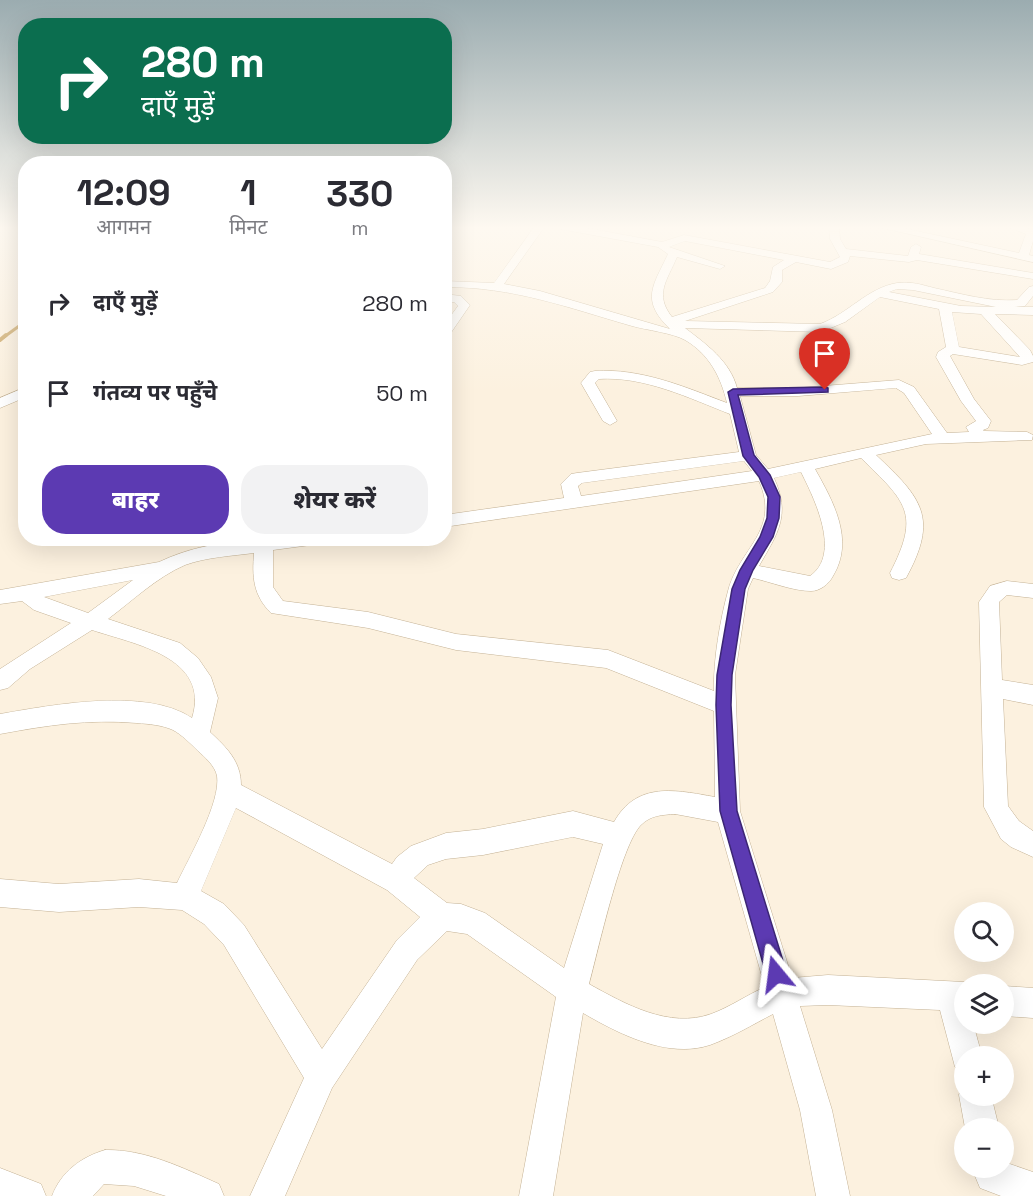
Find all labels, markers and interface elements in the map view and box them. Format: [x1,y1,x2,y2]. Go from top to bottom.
text: 280 m [141,36,265,89]
icon: right [42,42,120,120]
text: दाएँ मुड़ें [141,88,215,123]
text: 12:09 [77,170,171,216]
text: 1 [240,170,257,216]
text: 330 [326,171,393,217]
text: आगमन [96,214,151,240]
text: मिनट [229,214,268,240]
text: m [351,215,368,241]
icon: right [42,287,75,320]
text: दाएँ मुड़ें [93,288,158,316]
text: 280 m [362,289,428,317]
pin [799,328,850,390]
icon: arrive [808,337,841,370]
icon: arrive [42,377,75,410]
text: गंतव्य पर पहुँचे [93,378,217,406]
text: 50 m [376,379,428,407]
button: बाहर [42,465,229,534]
button: शेयर करें [241,465,428,534]
map controls [954,902,1014,1178]
button: search [954,902,1014,962]
position arrow [744,942,808,1006]
button: layers [954,974,1014,1034]
button: + [954,1046,1014,1106]
button: − [954,1118,1014,1178]

